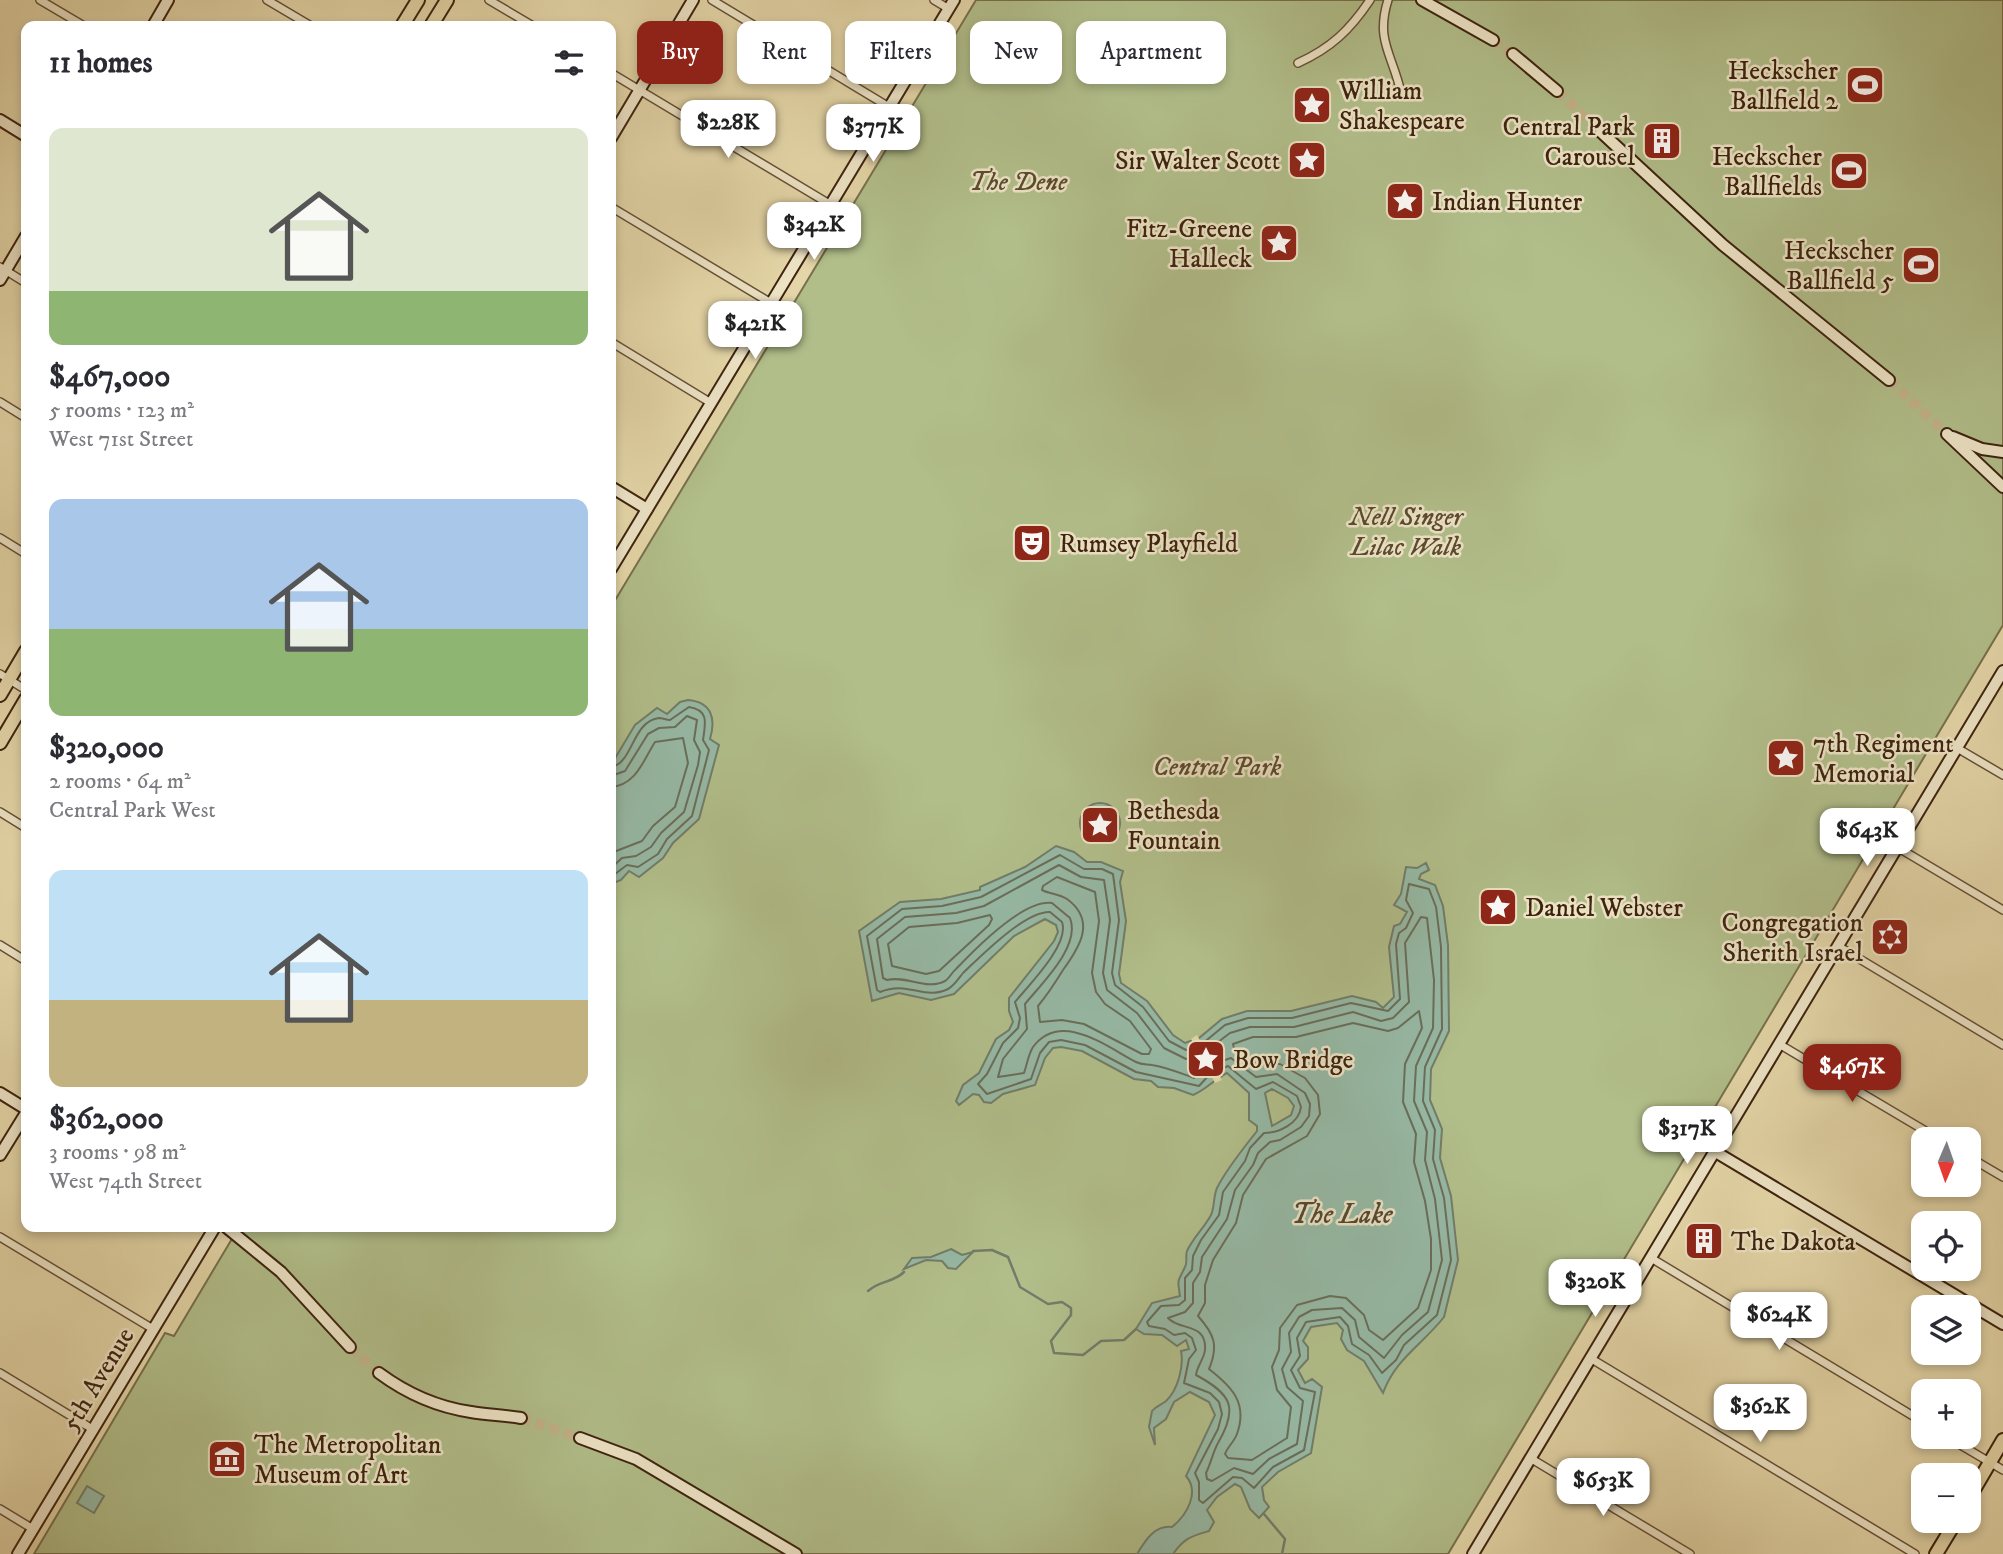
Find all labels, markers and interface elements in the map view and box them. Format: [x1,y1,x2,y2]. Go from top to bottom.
chip: Buy [637,21,723,84]
chip: Rent [737,21,831,84]
chip: Filters [845,21,956,84]
chip: New [970,21,1062,84]
chip: Apartment [1076,21,1226,84]
icon: filters [550,44,588,82]
text: 11 homes [49,45,153,82]
place label: Heckscher Ballfield 2 [1728,55,1838,118]
sports icon: Heckscher Ballfield 2 [1844,64,1886,106]
place label: William Shakespeare [1338,75,1465,138]
place icon: William Shakespeare [1291,84,1333,126]
pin: $228K [679,100,777,160]
pin: $377K [824,104,922,164]
text: $228K [697,108,759,137]
place label: Central Park Carousel [1502,111,1635,174]
text: $377K [842,112,904,141]
building icon: Central Park Carousel [1641,120,1683,162]
place icon: Sir Walter Scott [1286,139,1328,181]
place label: Heckscher Ballfields [1712,141,1822,204]
place label: Sir Walter Scott [1115,145,1280,178]
sports icon: Heckscher Ballfields [1828,150,1870,192]
park label: The Dene [969,166,1068,199]
icon: home [256,173,382,299]
place icon: Indian Hunter [1384,180,1426,222]
place label: Indian Hunter [1432,186,1583,219]
pin: $342K [765,202,863,262]
text: $342K [783,210,845,239]
place label: Fitz-Greene Halleck [1126,213,1252,276]
place icon: Fitz-Greene Halleck [1258,222,1300,264]
place label: Heckscher Ballfield 5 [1784,235,1894,298]
sports icon: Heckscher Ballfield 5 [1900,244,1942,286]
pin: $421K [706,302,804,361]
text: $421K [724,309,786,338]
text: $467,000 [49,359,170,396]
text: 5 rooms · 123 m² [49,396,194,425]
text: West 71st Street [49,425,193,454]
park label: Nell Singer Lilac Walk [1347,501,1464,564]
theatre icon: Rumsey Playfield [1011,522,1053,564]
place label: Rumsey Playfield [1059,528,1238,561]
icon: home [256,544,382,670]
place label: 7th Regiment Memorial [1813,728,1954,791]
text: $320,000 [49,730,164,767]
place icon: 7th Regiment Memorial [1765,737,1807,779]
park label: Central Park [1153,751,1281,784]
text: 2 rooms · 64 m² [49,767,191,796]
place label: Bethesda Fountain [1127,795,1221,858]
text: Central Park West [49,796,216,825]
place icon: Bethesda Fountain [1079,804,1121,846]
pin: $643K [1818,808,1916,868]
text: $643K [1836,816,1898,845]
place icon: Daniel Webster [1477,886,1519,928]
place label: Daniel Webster [1525,892,1683,925]
place label: Congregation Sherith Israel [1721,907,1863,970]
icon: home [256,915,382,1041]
synagogue icon: Congregation Sherith Israel [1869,916,1911,958]
place icon: Bow Bridge [1185,1038,1227,1080]
place label: Bow Bridge [1233,1044,1353,1077]
pin: $467K [1803,1044,1901,1104]
text: $467K [1819,1052,1885,1081]
text: $362,000 [49,1101,164,1138]
pin: $317K [1638,1106,1736,1166]
text: $317K [1658,1114,1716,1143]
north arrow [1911,1127,1981,1197]
map controls [1911,1127,1981,1533]
text: 3 rooms · 98 m² [49,1138,186,1167]
text: West 74th Street [49,1167,202,1196]
water label: The Lake [1291,1197,1394,1232]
button: locate [1911,1211,1981,1281]
building icon: The Dakota [1683,1220,1725,1262]
place label: The Dakota [1731,1226,1856,1259]
pin: $320K [1546,1260,1644,1319]
text: $320K [1565,1267,1625,1296]
pin: $624K [1730,1292,1828,1352]
button: layers [1911,1295,1981,1365]
text: $624K [1746,1300,1812,1329]
street label: 5th Avenue [54,1322,142,1438]
button: + [1911,1379,1981,1449]
pin: $362K [1711,1384,1809,1444]
text: $362K [1730,1392,1790,1421]
place label: The Metropolitan Museum of Art [254,1429,442,1492]
museum icon: The Metropolitan Museum of Art [206,1438,248,1480]
pin: $653K [1554,1458,1652,1518]
button: − [1911,1463,1981,1533]
text: $653K [1573,1466,1633,1495]

